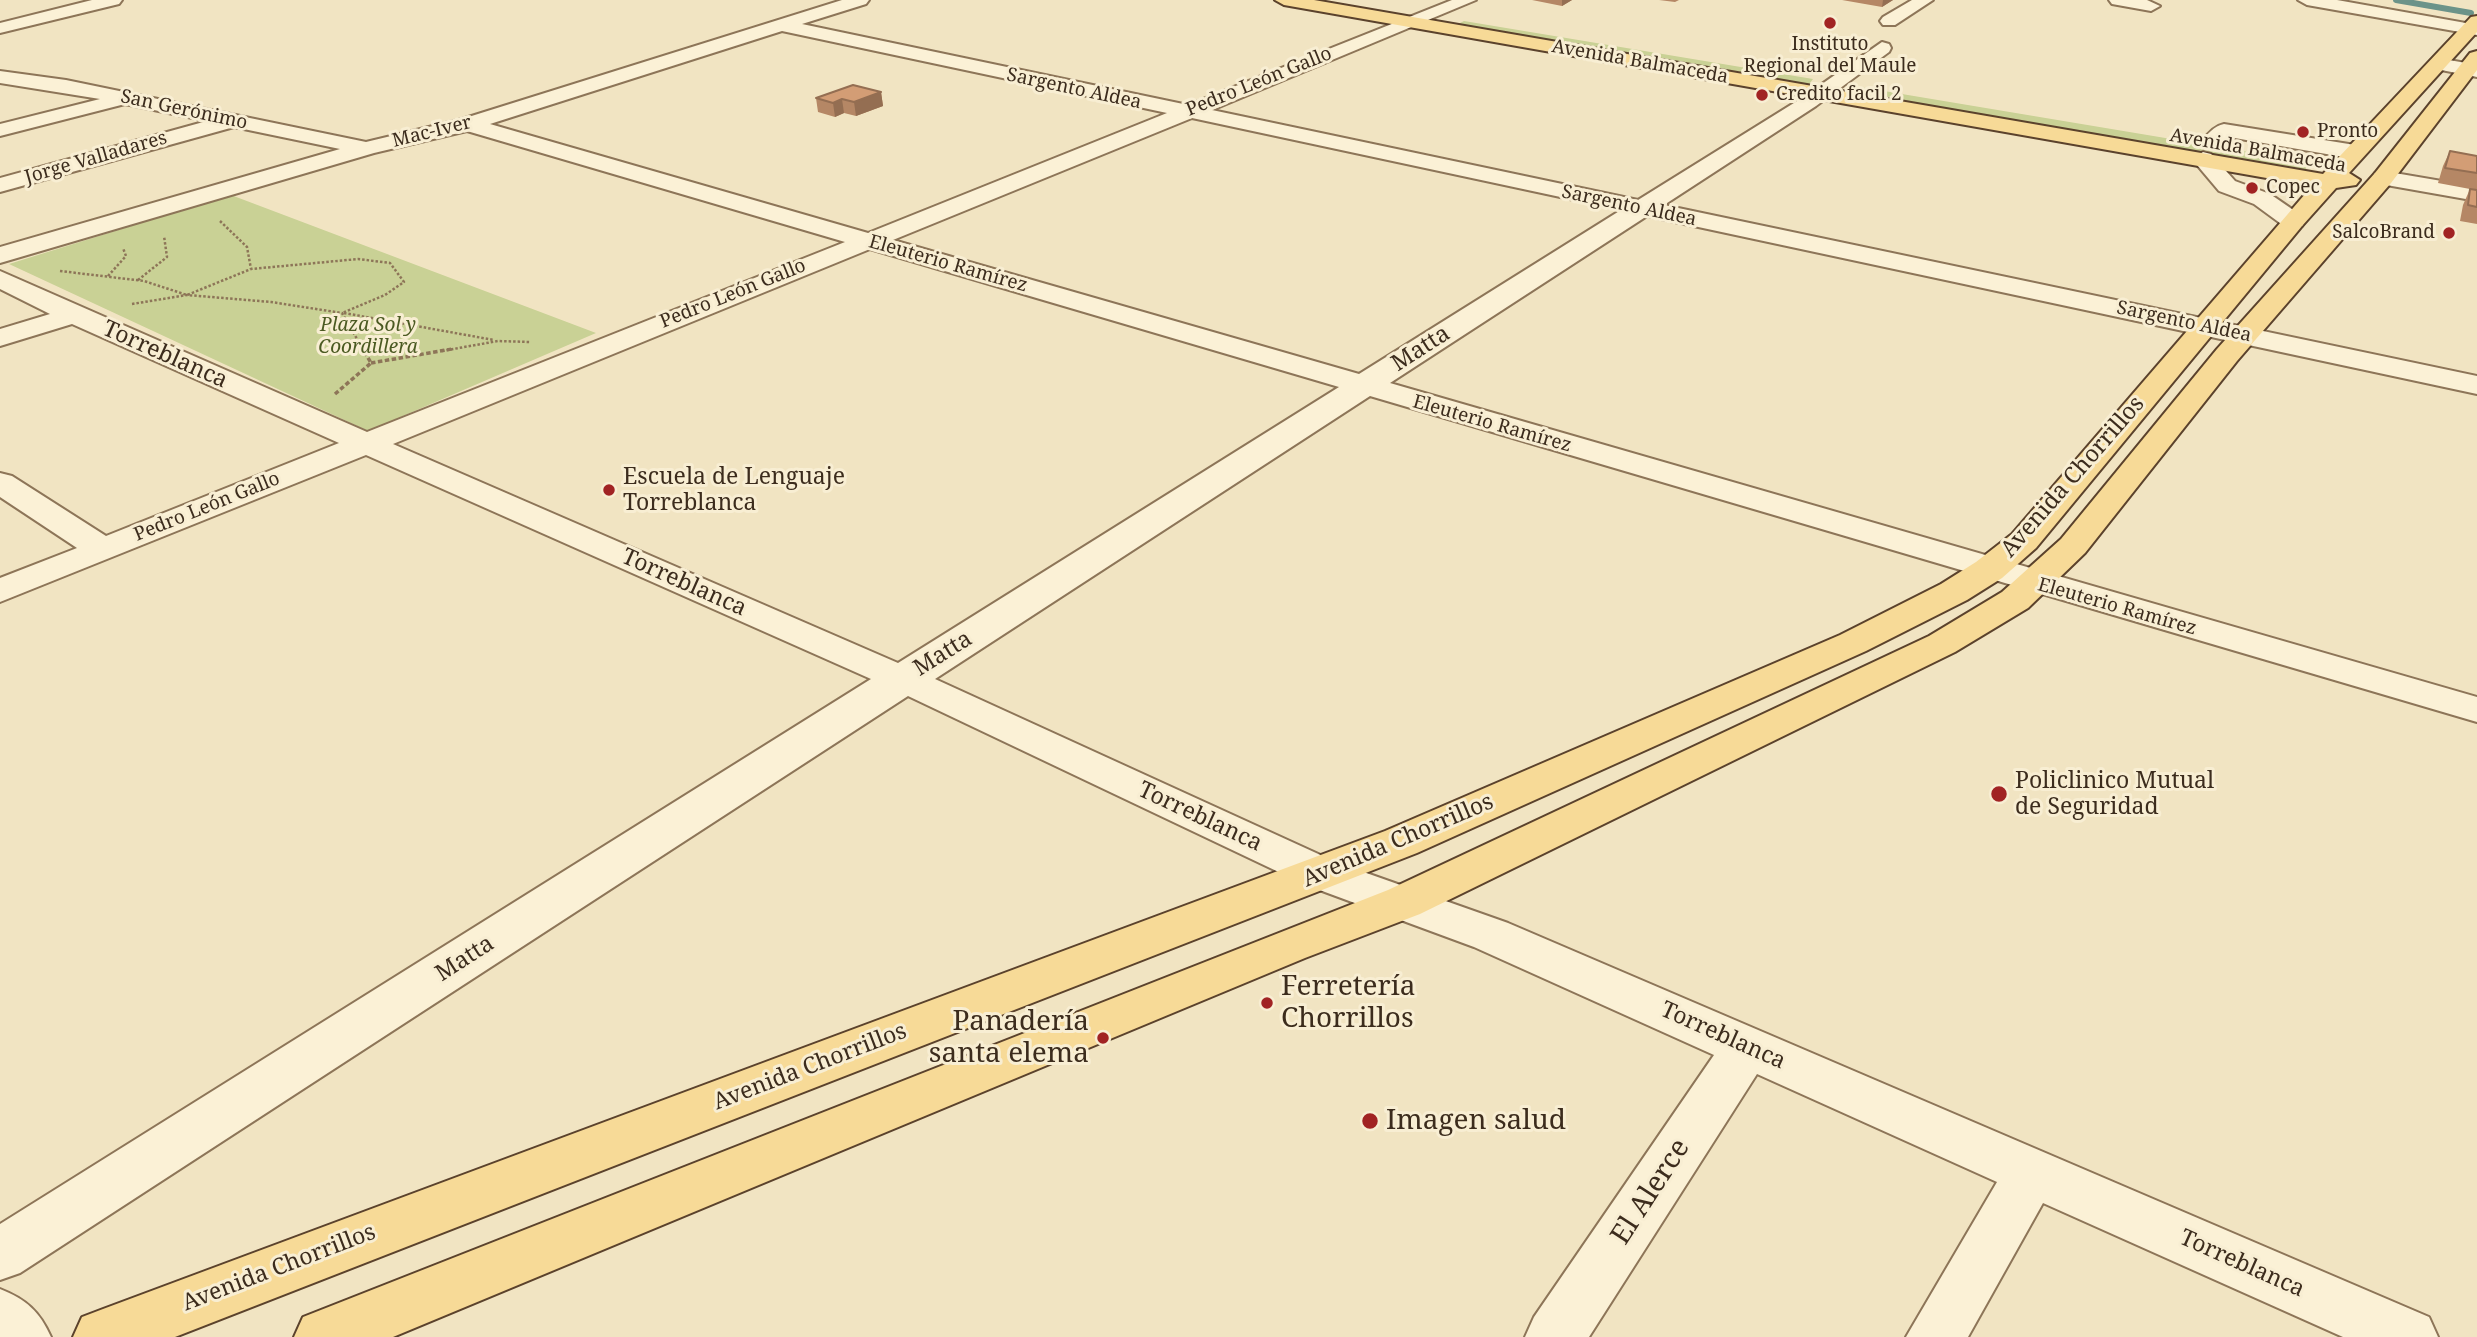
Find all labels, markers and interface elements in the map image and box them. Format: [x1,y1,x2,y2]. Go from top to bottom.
marker: Instituto Regional del Maule [1822,15,1838,31]
place label: Instituto Regional del Maule [1744,34,1916,78]
street label: Avenida Balmaceda [1550,35,1730,89]
street label: Pedro León Gallo [1183,42,1335,122]
street label: Sargento Aldea [1005,64,1143,114]
place label: Credito facil 2 [1776,84,1902,106]
street label: San Gerónimo [118,85,250,135]
marker: Credito facil 2 [1754,87,1770,103]
street label: Mac-Iver [390,111,474,153]
place label: Pronto [2317,121,2378,143]
street label: Avenida Balmaceda [2168,124,2348,178]
marker: Pronto [2295,124,2311,140]
street label: Jorge Valladares [22,127,170,189]
place label: Copec [2266,177,2320,199]
marker: Copec [2244,180,2260,196]
street label: Sargento Aldea [1560,181,1698,231]
place label: SalcoBrand [2332,222,2435,244]
marker: SalcoBrand [2441,225,2457,241]
street label: Eleuterio Ramírez [866,230,1030,298]
street label: Pedro León Gallo [657,254,809,334]
street label: Sargento Aldea [2115,297,2253,347]
street label: Torreblanca [98,315,232,395]
park label: Plaza Sol y Coordillera [318,315,418,359]
street label: Matta [1387,320,1455,378]
street label: Eleuterio Ramírez [1410,390,1574,458]
street label: Avenida Chorrillos [1995,391,2151,563]
place label: Escuela de Lenguaje Torreblanca [623,463,845,517]
street label: Pedro León Gallo [131,467,283,547]
marker: Escuela de Lenguaje Torreblanca [601,482,617,498]
street label: Torreblanca [617,543,751,623]
street label: Eleuterio Ramírez [2035,573,2199,641]
street label: Matta [909,625,977,683]
place label: Policlinico Mutual de Seguridad [2015,767,2214,821]
street label: Torreblanca [1134,776,1266,858]
marker: Policlinico Mutual de Seguridad [1989,784,2009,804]
street label: Avenida Chorrillos [1298,788,1498,894]
street label: Matta [431,930,499,988]
place label: Ferretería Chorrillos [1281,970,1415,1036]
marker: Ferretería Chorrillos [1259,995,1275,1011]
street label: Torreblanca [1656,996,1790,1076]
place label: Panadería santa elema [929,1005,1089,1071]
street label: Avenida Chorrillos [710,1017,910,1117]
marker: Panadería santa elema [1095,1030,1111,1046]
place label: Imagen salud [1386,1104,1566,1138]
marker: Imagen salud [1360,1111,1380,1131]
street label: El Alerce [1605,1133,1697,1251]
street label: Avenida Chorrillos [179,1218,379,1318]
street label: Torreblanca [2175,1224,2309,1304]

